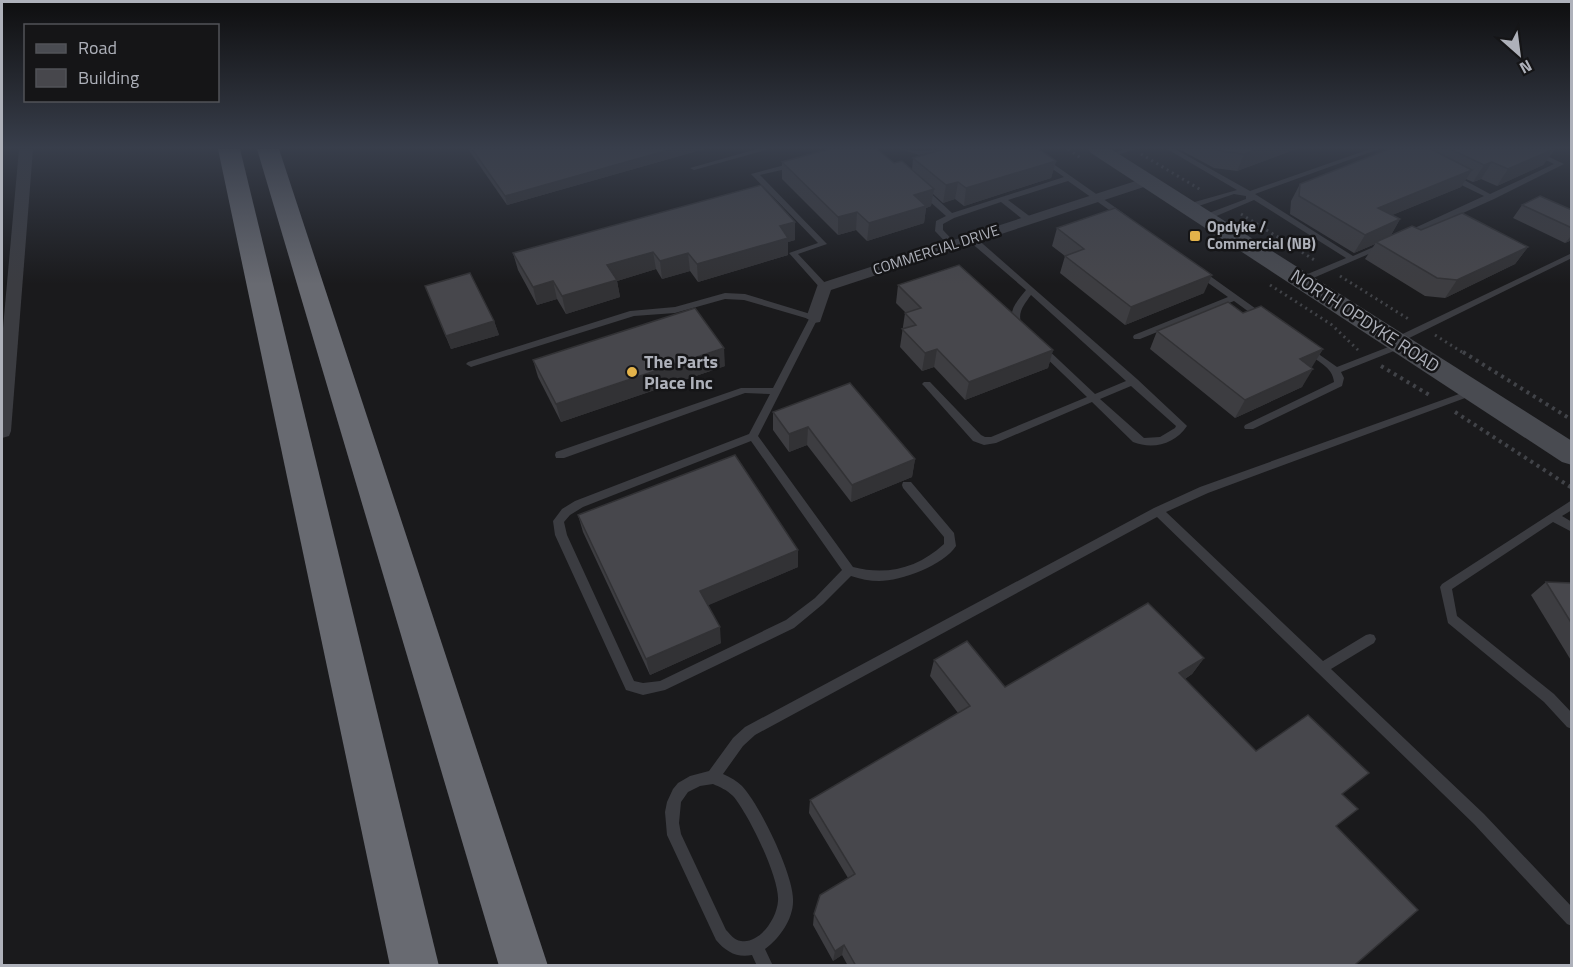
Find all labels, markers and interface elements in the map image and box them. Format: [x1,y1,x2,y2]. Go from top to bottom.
legend [24,24,219,102]
north arrow [1489,24,1549,84]
text: Road [78,34,117,61]
text: N [1516,54,1537,80]
text: Building [78,64,139,91]
place label: Opdyke / Commercial (NB) [1207,215,1316,255]
street label: COMMERCIAL DRIVE [870,218,1002,281]
marker: Opdyke / Commercial (NB) [1188,229,1202,243]
street label: NORTH OPDYKE ROAD [1285,262,1445,379]
place label: The Parts Place Inc [644,348,718,396]
marker: The Parts Place Inc [625,365,639,379]

